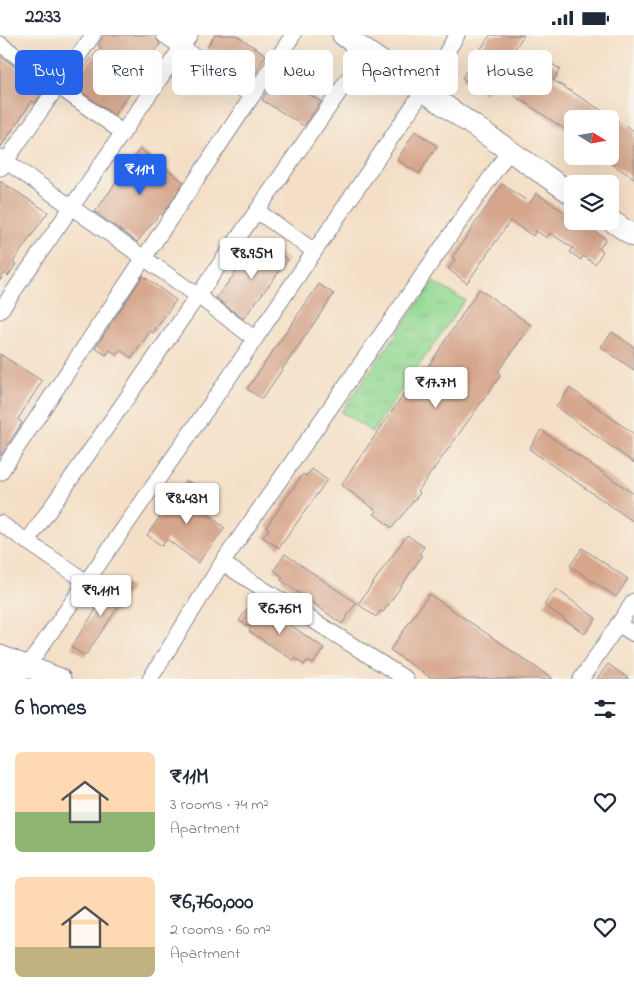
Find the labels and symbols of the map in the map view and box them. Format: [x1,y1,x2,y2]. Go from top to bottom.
north arrow [564,110,619,165]
pin: ₹11M [110,154,170,196]
pin: ₹8.95M [211,237,293,280]
pin: ₹17.7M [395,367,477,409]
pin: ₹8.43M [146,483,228,525]
pin: ₹9.11M [60,575,142,617]
pin: ₹6.76M [239,593,321,635]

